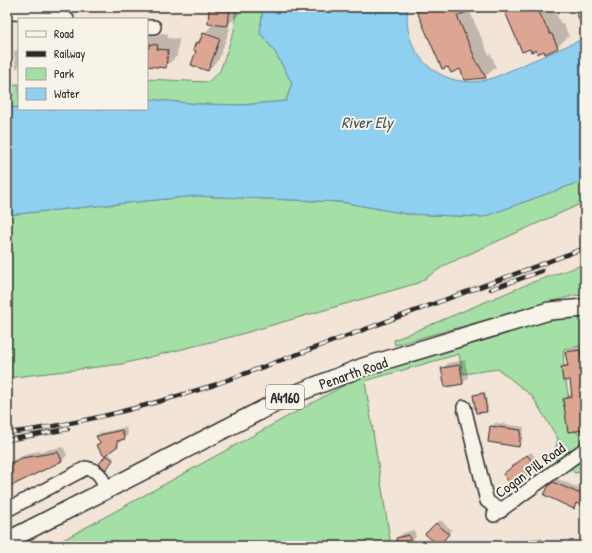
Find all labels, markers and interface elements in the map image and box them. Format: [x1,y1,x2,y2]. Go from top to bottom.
legend [18,18,148,110]
text: Road [54,25,74,42]
text: Railway [54,45,85,62]
text: Park [54,65,74,82]
text: Water [54,85,80,102]
water label: River Ely [341,111,395,133]
street label: Penarth Road [316,351,390,395]
road number: A4160 [266,385,304,409]
street label: Cogan Pill Road [491,437,570,503]

